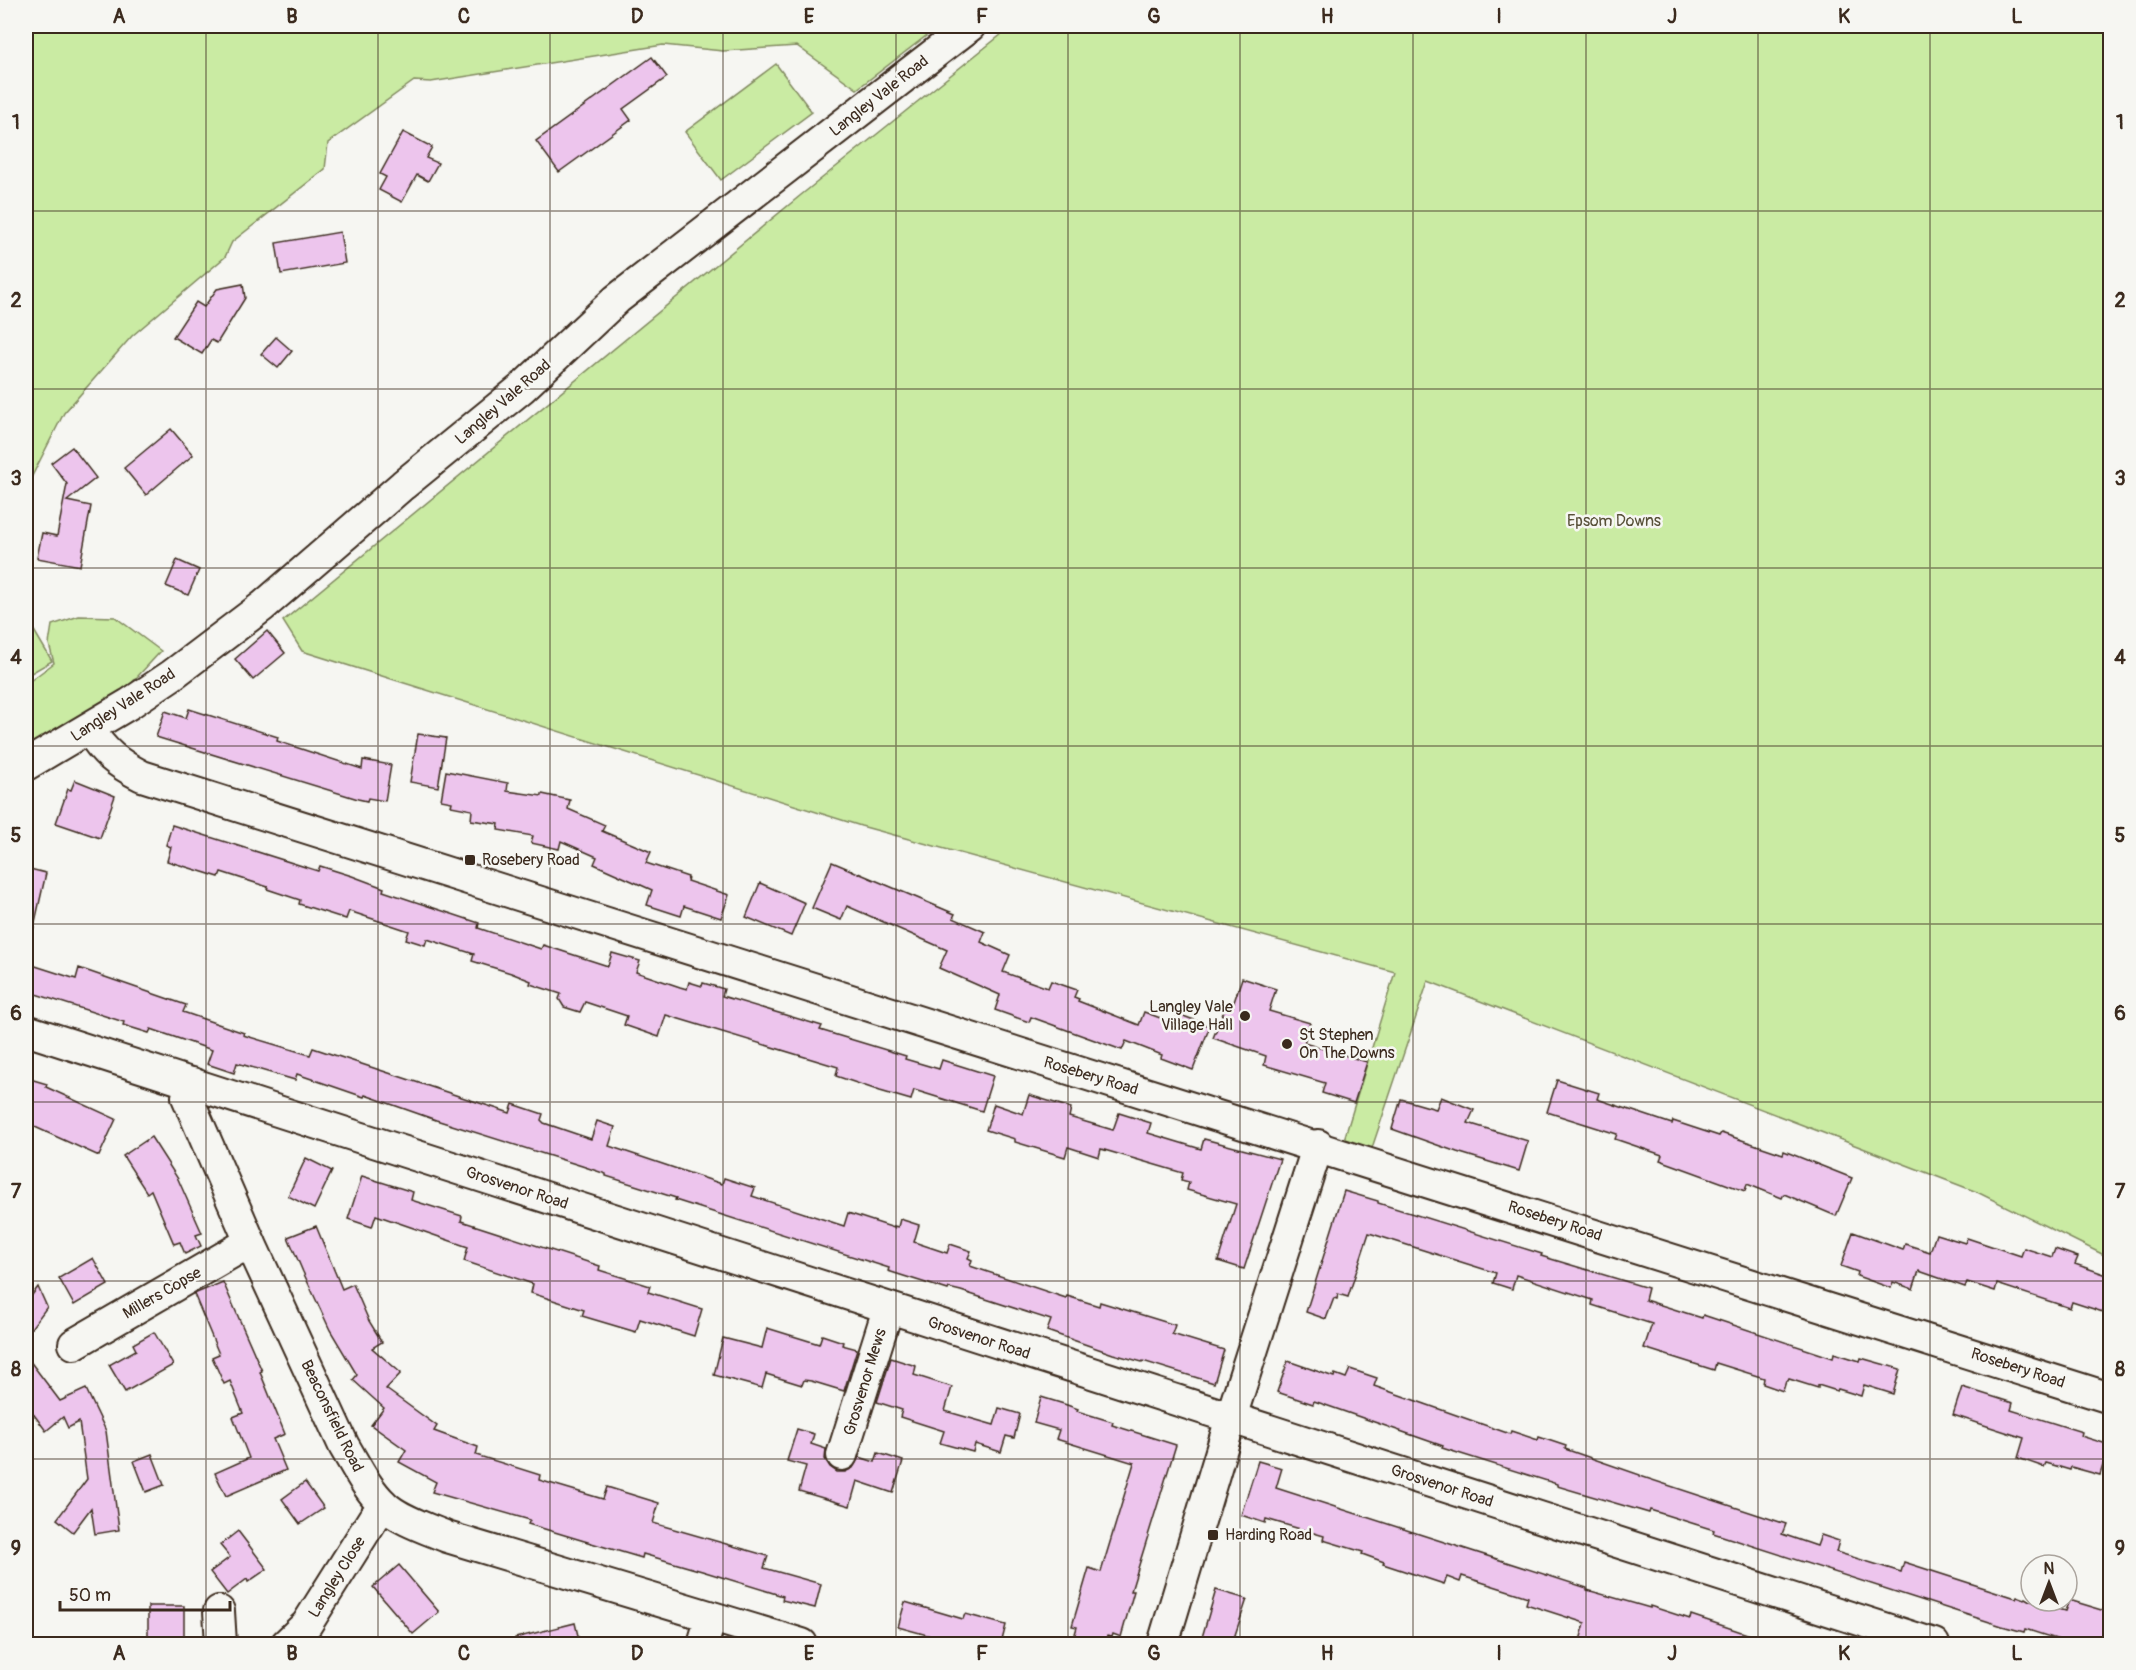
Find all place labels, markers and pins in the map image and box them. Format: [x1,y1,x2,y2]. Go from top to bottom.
place label: Rosebery Road [482,850,580,870]
marker: Rosebery Road [463,853,477,867]
place label: Langley Vale Village Hall [1149,997,1233,1035]
marker: Langley Vale Village Hall [1238,1009,1252,1023]
place label: St Stephen On The Downs [1299,1025,1395,1063]
marker: St Stephen On The Downs [1280,1037,1294,1051]
place label: Harding Road [1225,1525,1312,1545]
marker: Harding Road [1206,1528,1220,1542]

